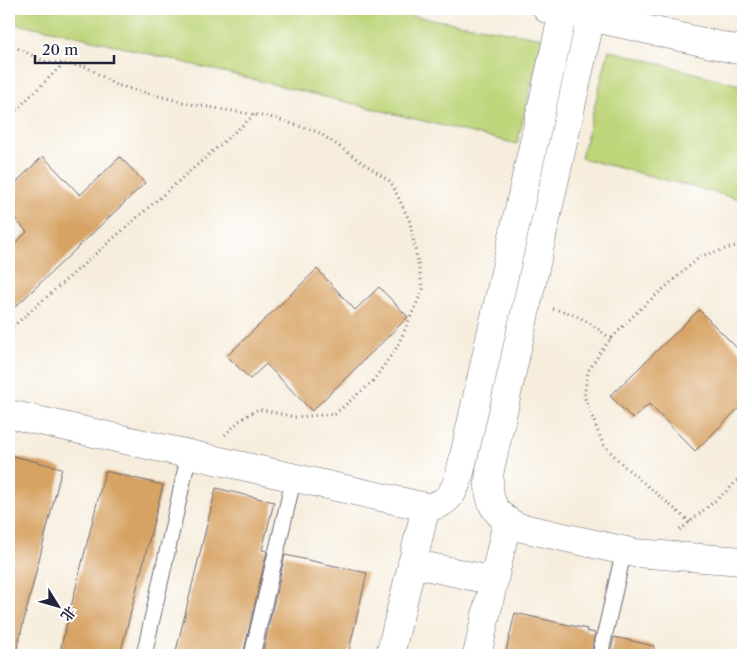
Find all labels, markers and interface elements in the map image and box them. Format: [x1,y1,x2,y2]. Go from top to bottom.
scale bar [35,32,114,64]
text: 20 m [42,40,78,59]
north arrow [32,582,82,632]
text: 北 [57,603,80,625]

